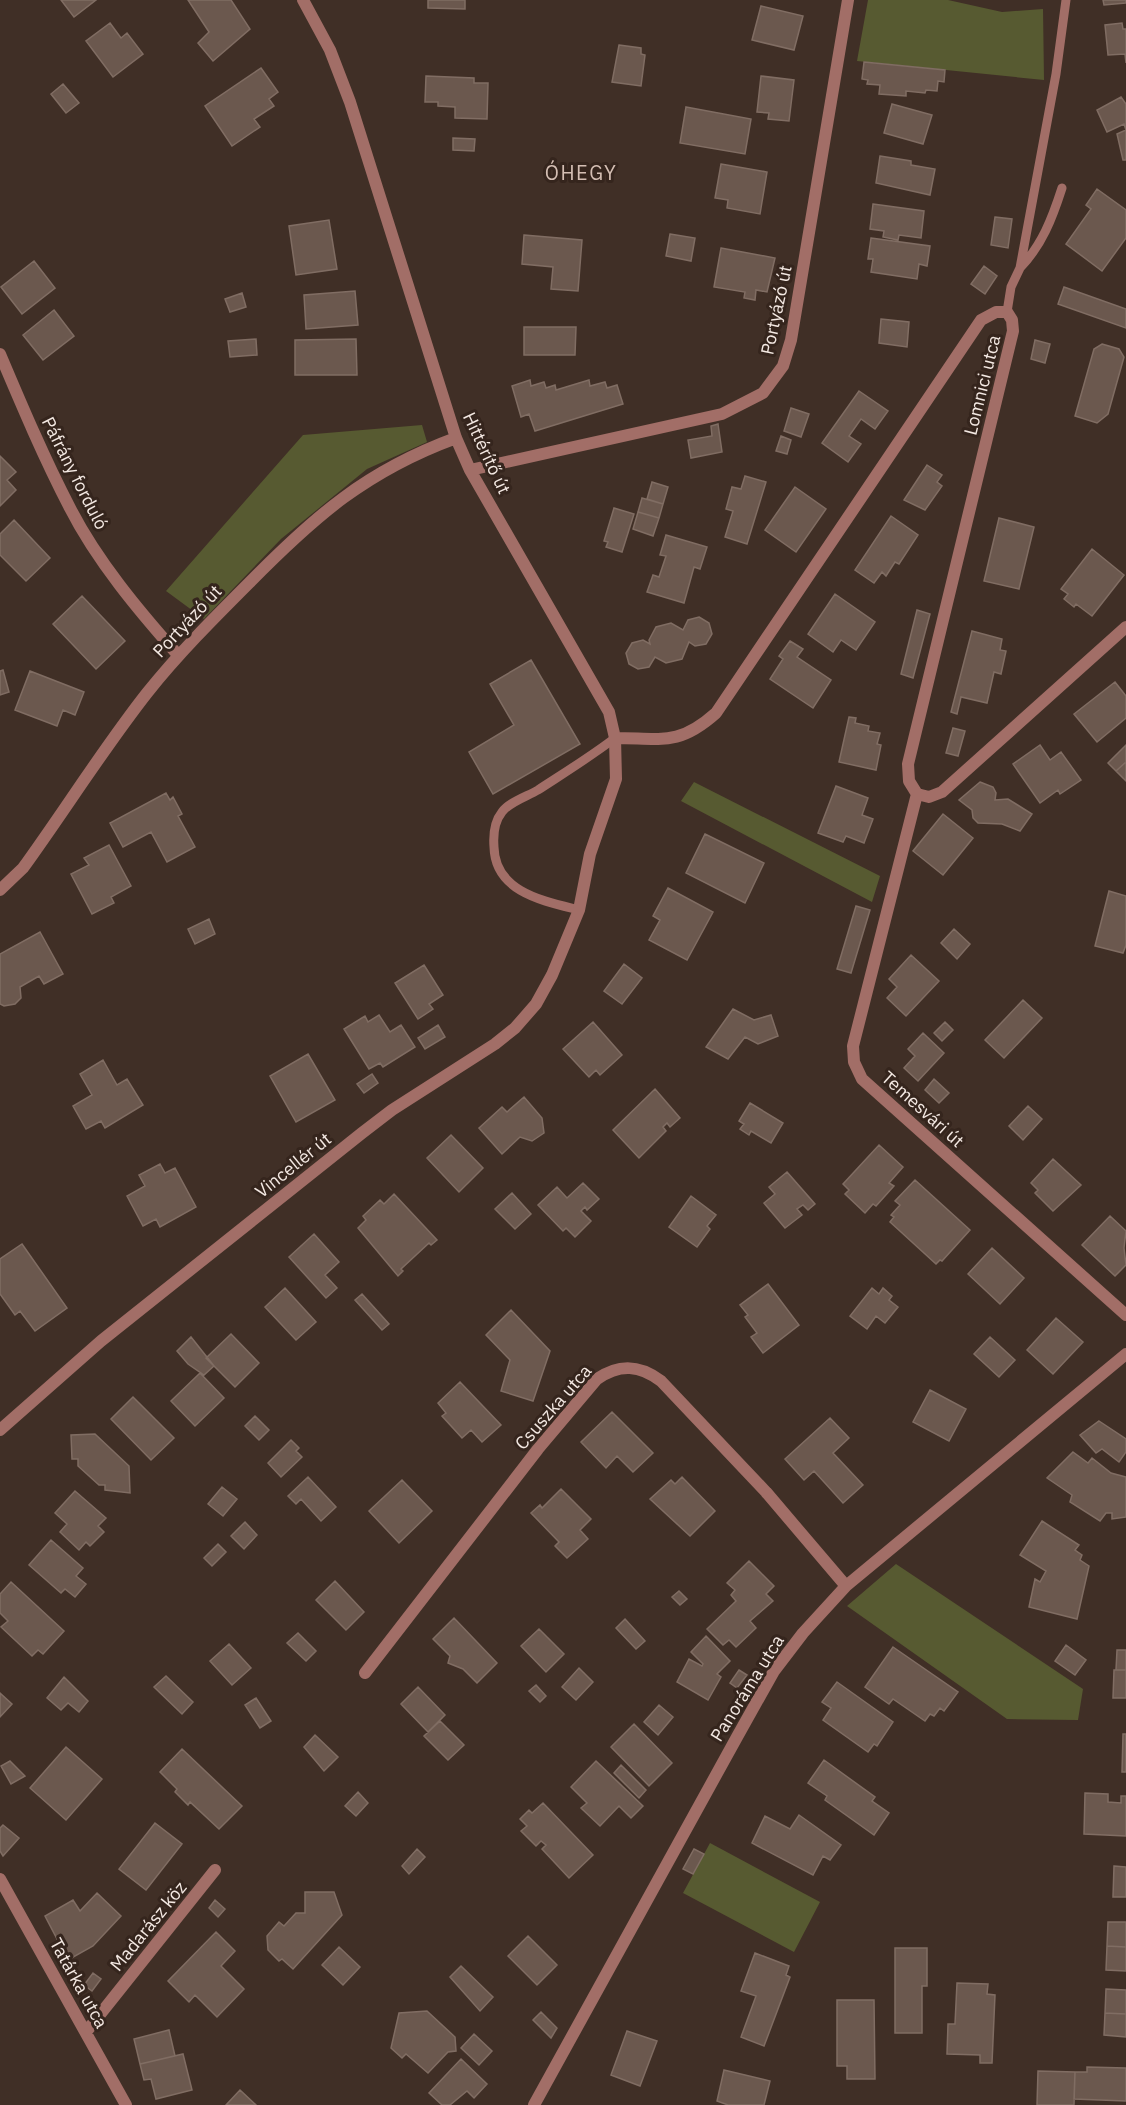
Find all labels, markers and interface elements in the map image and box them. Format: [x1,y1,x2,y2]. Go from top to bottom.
district label: ÓHEGY [545,159,617,186]
street label: Portyázó út [755,263,797,357]
street label: Lomnici utca [958,332,1006,437]
street label: Hittérítő út [458,408,516,498]
street label: Páfrány forduló [37,413,113,533]
street label: Portyázó út [148,580,226,662]
street label: Temesvári út [877,1066,969,1152]
street label: Vincellér út [250,1127,336,1203]
street label: Csuszka utca [510,1359,597,1454]
street label: Panoráma utca [705,1630,789,1746]
street label: Madarász köz [105,1876,191,1976]
street label: Tatárka utca [45,1934,113,2032]

